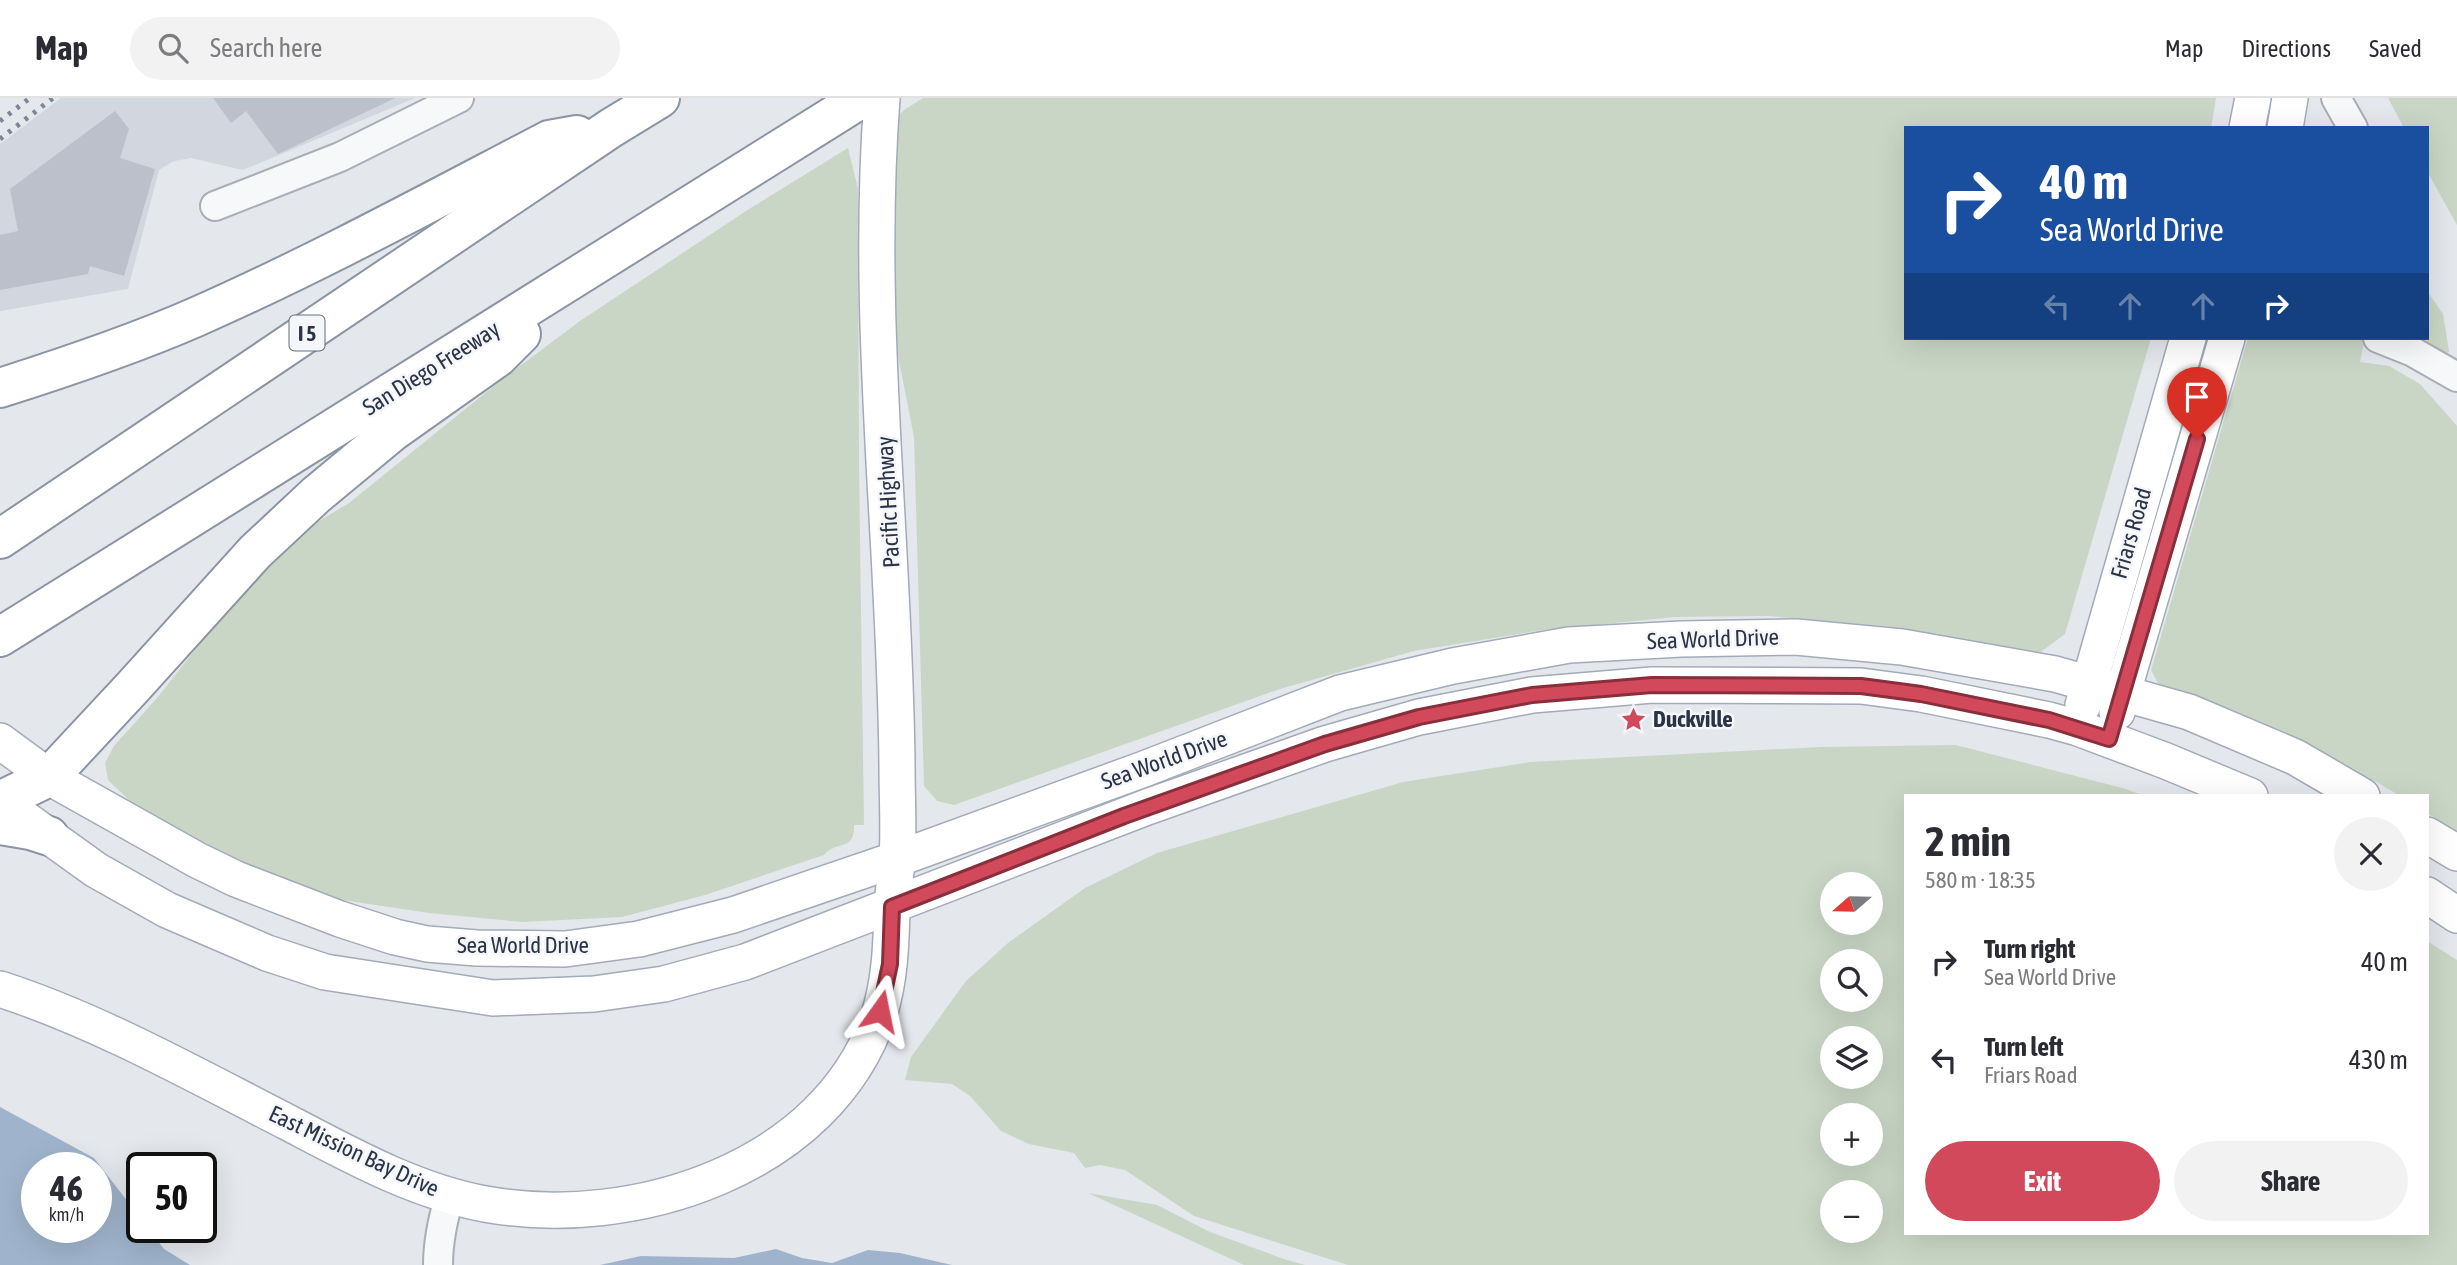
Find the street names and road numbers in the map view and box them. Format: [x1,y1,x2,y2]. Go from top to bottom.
road number: I 5 [290,316,324,350]
street label: San Diego Freeway [358,316,504,420]
street label: Pacific Highway [872,435,904,569]
street label: Friars Road [2106,484,2156,582]
street label: Sea World Drive [1647,624,1779,654]
street label: Sea World Drive [1097,725,1231,795]
street label: Sea World Drive [457,932,589,958]
street label: East Mission Bay Drive [265,1100,443,1202]

